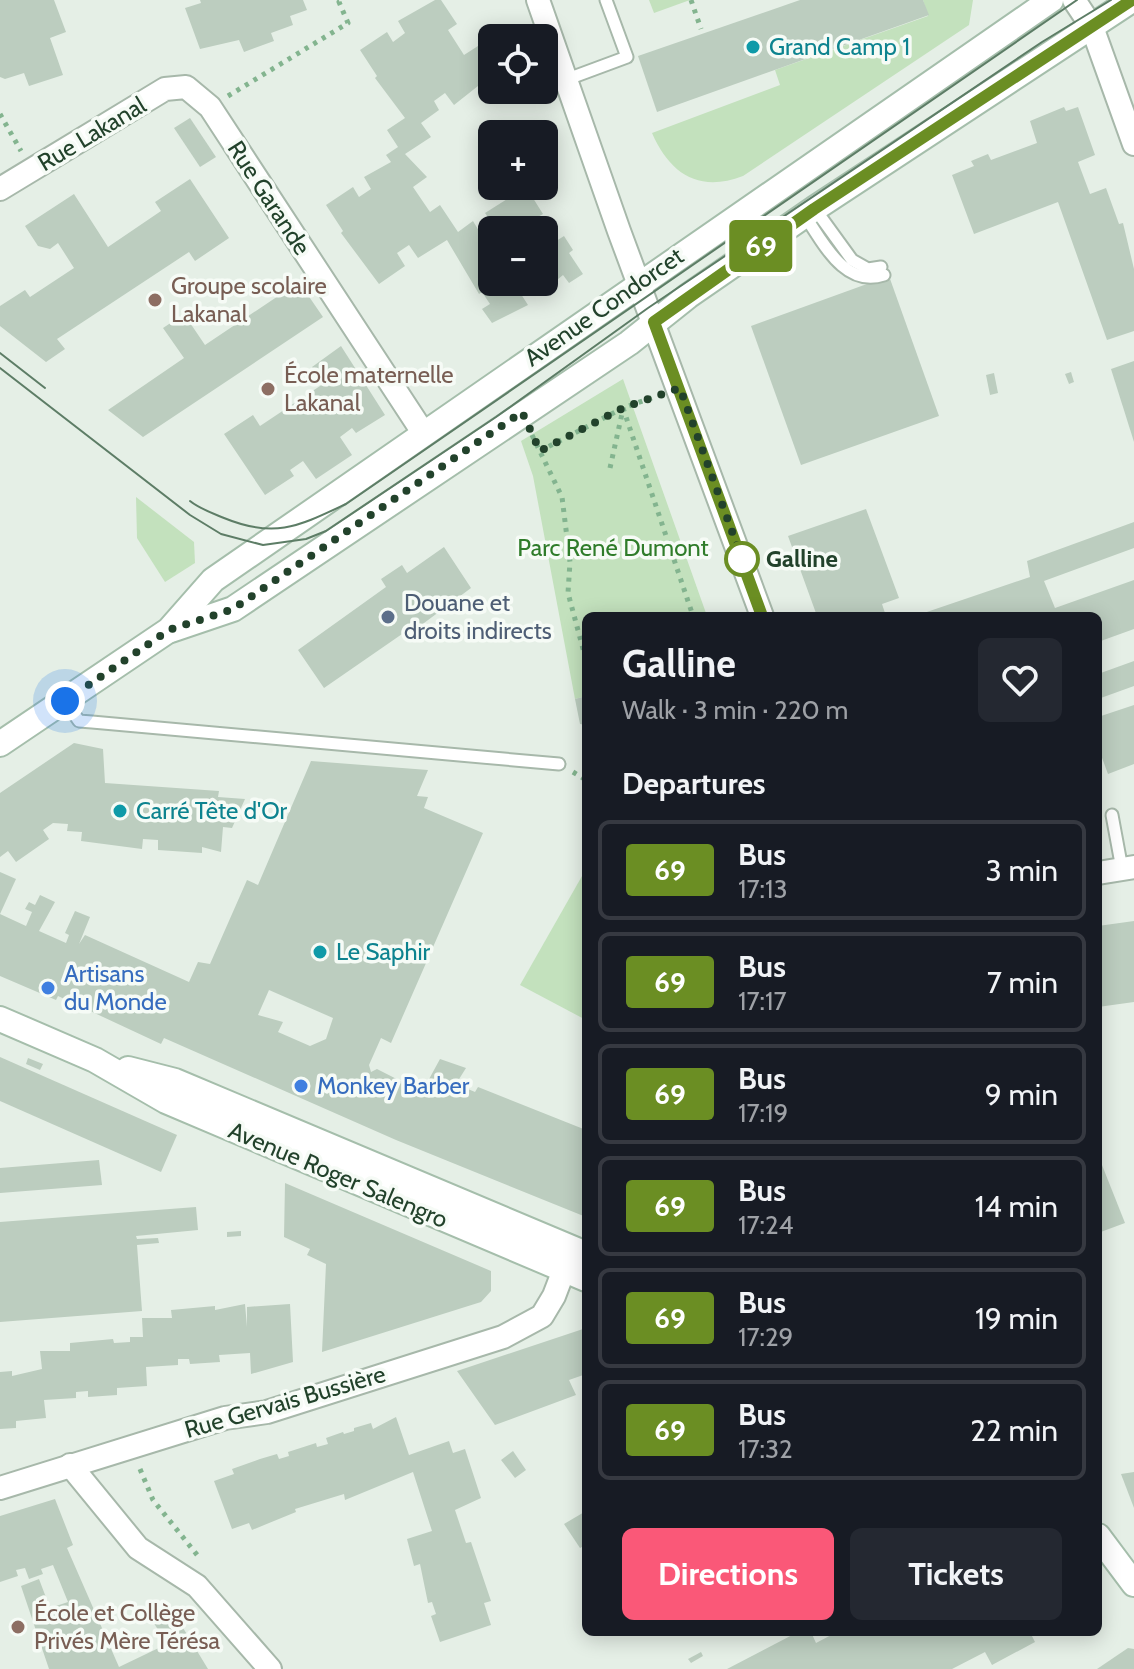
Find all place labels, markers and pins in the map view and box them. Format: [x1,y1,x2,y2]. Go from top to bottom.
place label: Grand Camp 1 [769,32,910,61]
marker: Grand Camp 1 [744,38,762,56]
place label: Groupe scolaire Lakanal [171,271,327,328]
marker: Groupe scolaire Lakanal [146,291,164,309]
place label: École maternelle Lakanal [284,360,453,417]
marker: École maternelle Lakanal [259,380,277,398]
marker: Galline [725,542,759,576]
place label: Galline [766,544,838,573]
place label: Douane et droits indirects [404,588,552,645]
marker: Douane et droits indirects [379,608,397,626]
place label: Carré Tête d'Or [136,796,287,825]
marker: Carré Tête d'Or [111,802,129,820]
place label: Le Saphir [336,937,430,966]
marker: Le Saphir [311,943,329,961]
place label: Artisans du Monde [64,959,167,1016]
marker: Artisans du Monde [39,979,57,997]
place label: Monkey Barber [317,1071,470,1100]
marker: Monkey Barber [292,1077,310,1095]
place label: École et Collège Privés Mère Térésa [34,1598,221,1655]
marker: École et Collège Privés Mère Térésa [9,1618,27,1636]

